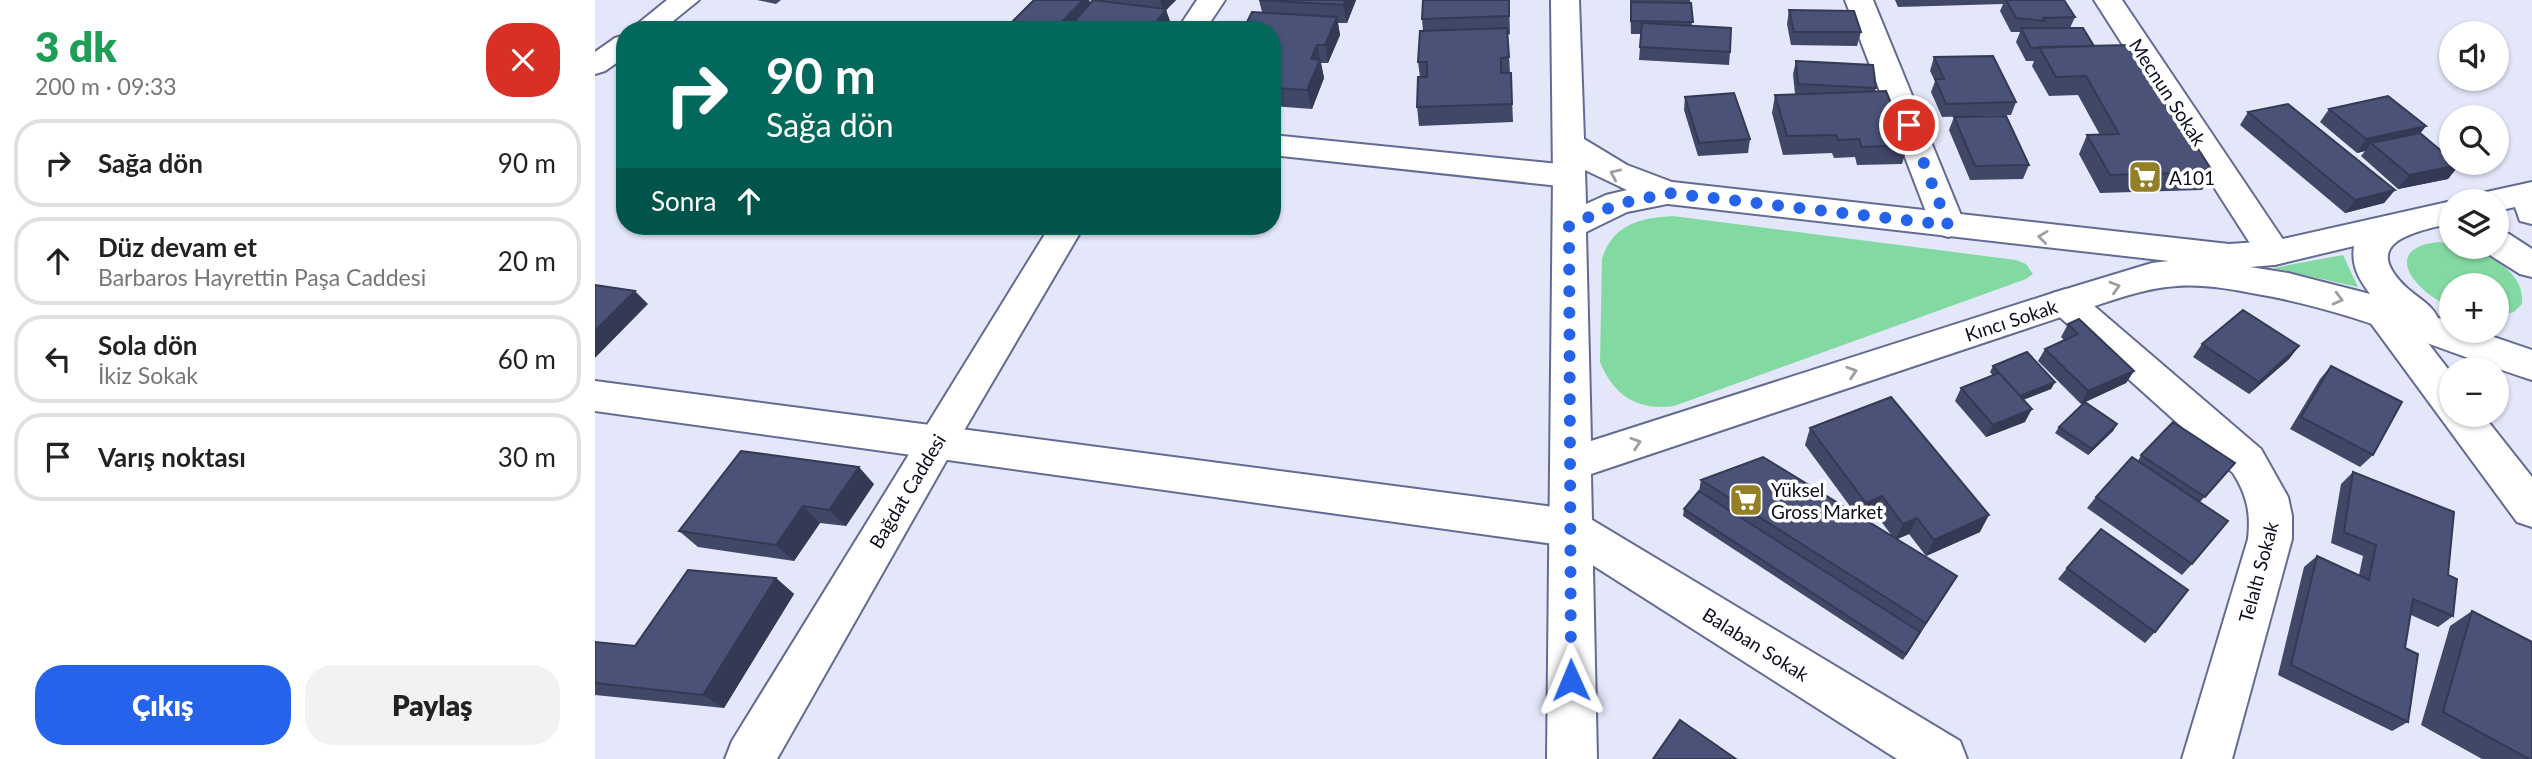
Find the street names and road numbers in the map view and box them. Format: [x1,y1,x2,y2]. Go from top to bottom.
street label: Mecnun Sokak [2125,34,2211,150]
street label: Kıncı Sokak [1962,294,2061,346]
street label: Bağdat Caddesi [864,430,950,552]
street label: Telaltı Sokak [2233,519,2283,625]
street label: Balaban Sokak [1699,602,1814,686]

